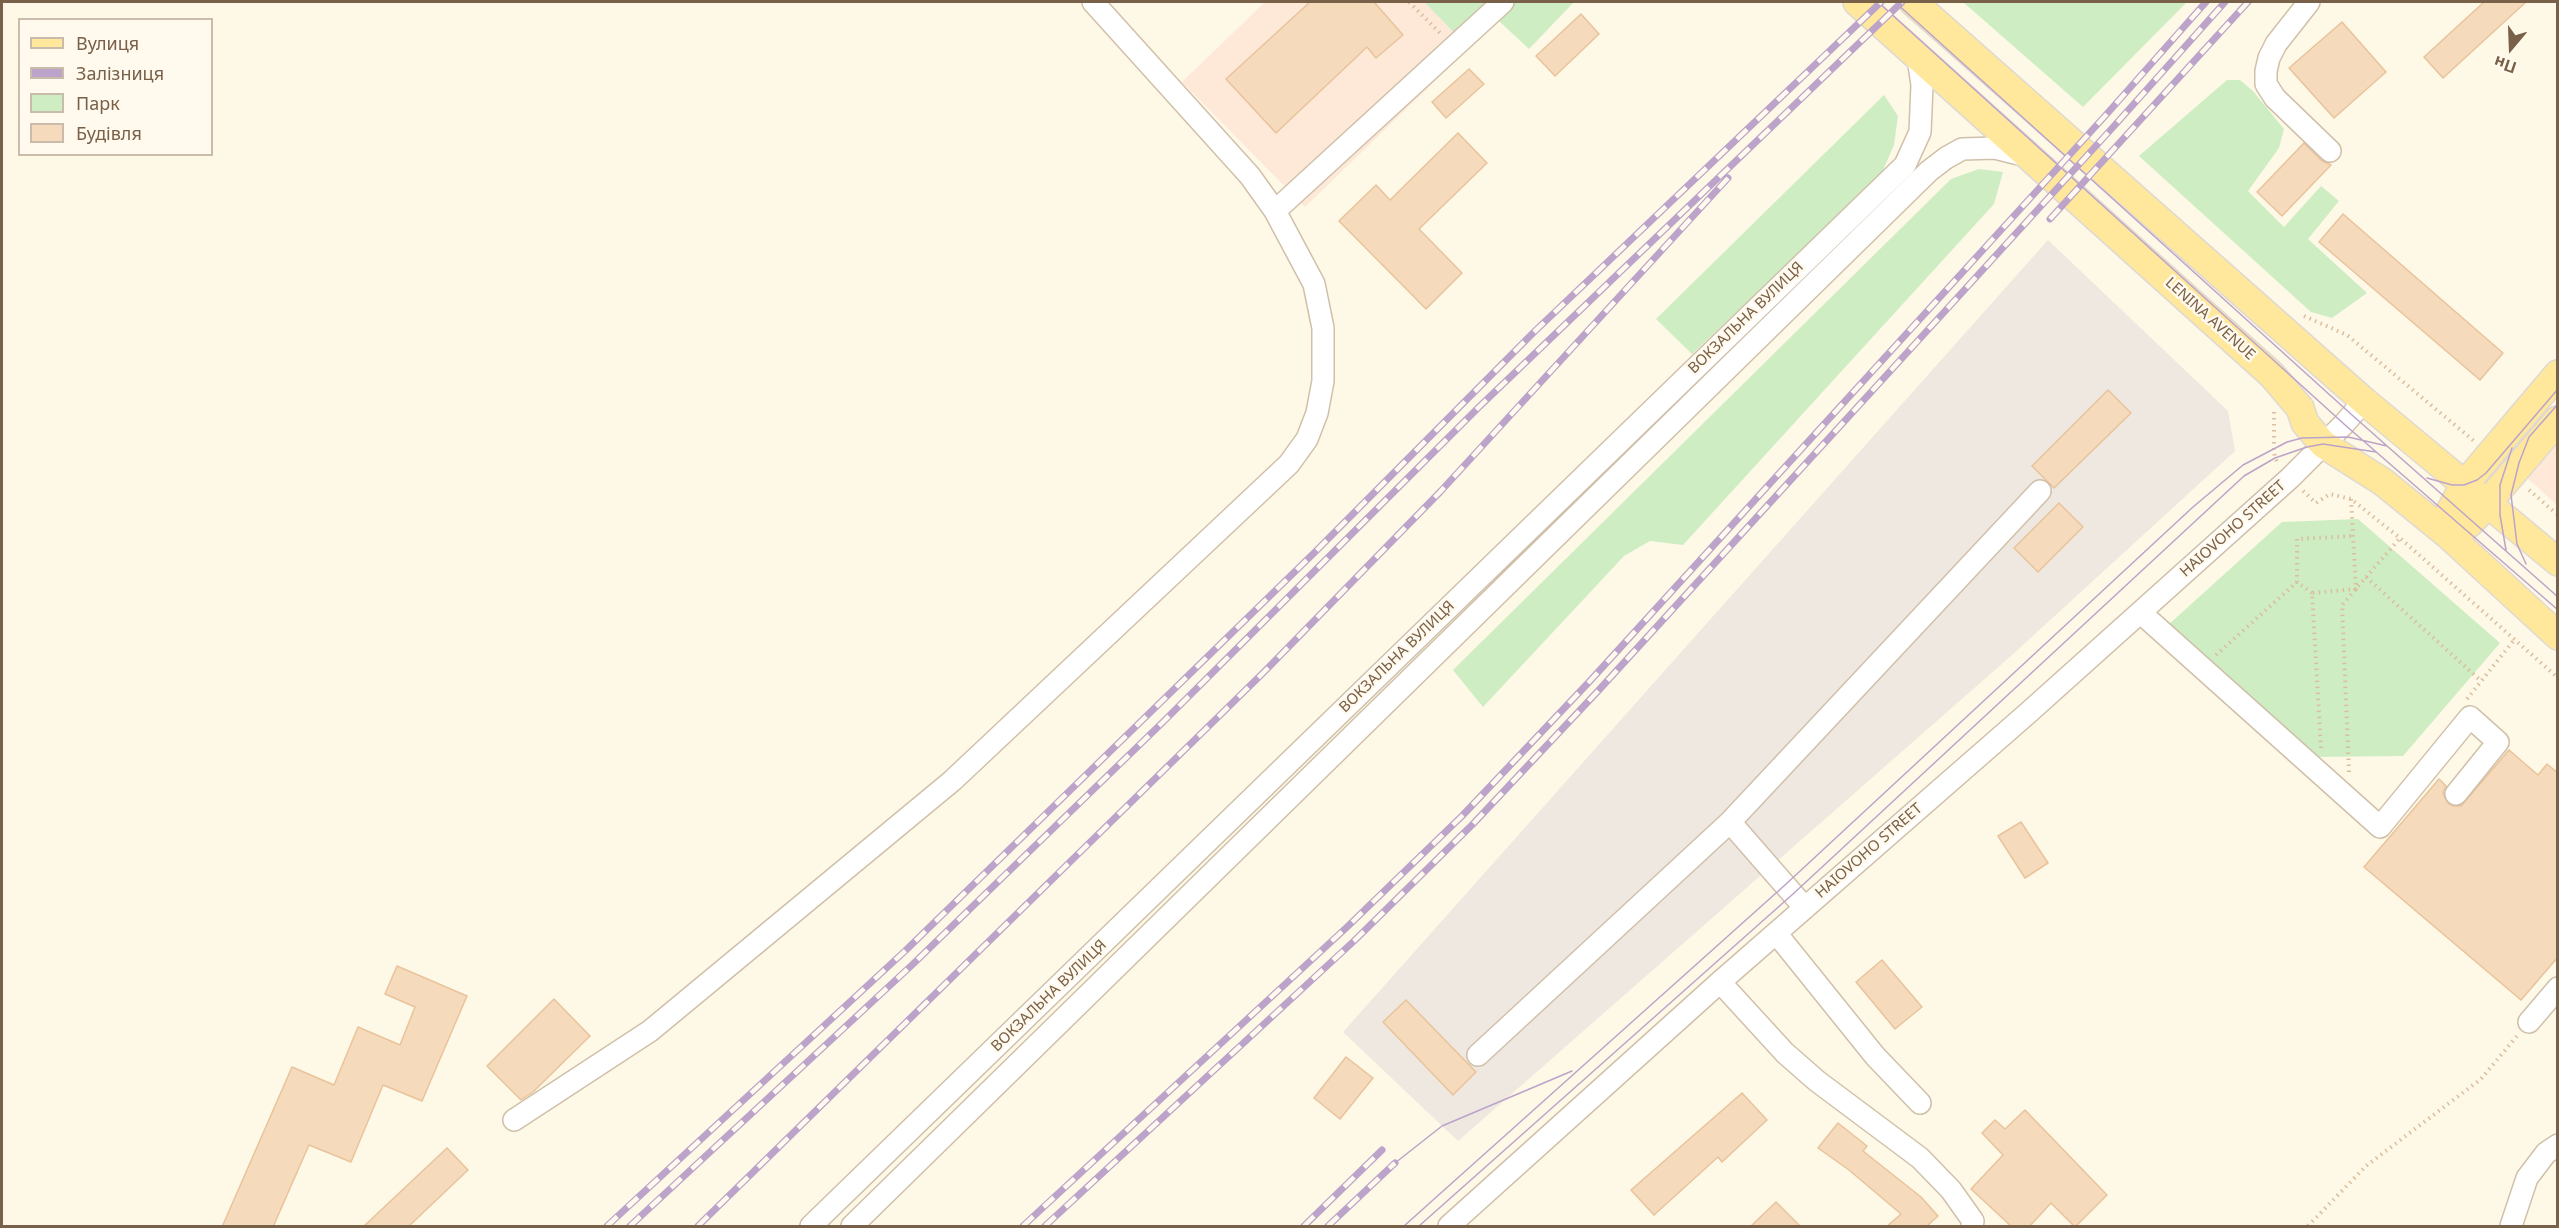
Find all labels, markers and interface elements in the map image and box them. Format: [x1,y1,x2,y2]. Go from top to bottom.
legend [18,18,213,156]
north arrow [2481,18,2541,78]
text: Вулиця [76,31,139,55]
text: Пн [2491,51,2519,79]
text: Залізниця [76,61,164,85]
text: Парк [76,91,120,115]
text: Будівля [76,121,142,145]
street label: ВОКЗАЛЬНА ВУЛИЦЯ [1685,258,1807,378]
street label: LENINA AVENUE [2161,274,2259,364]
street label: HAIOVOHO STREET [2177,477,2289,581]
street label: ВОКЗАЛЬНА ВУЛИЦЯ [1336,597,1458,717]
street label: HAIOVOHO STREET [1812,800,1926,902]
street label: ВОКЗАЛЬНА ВУЛИЦЯ [988,936,1110,1056]

